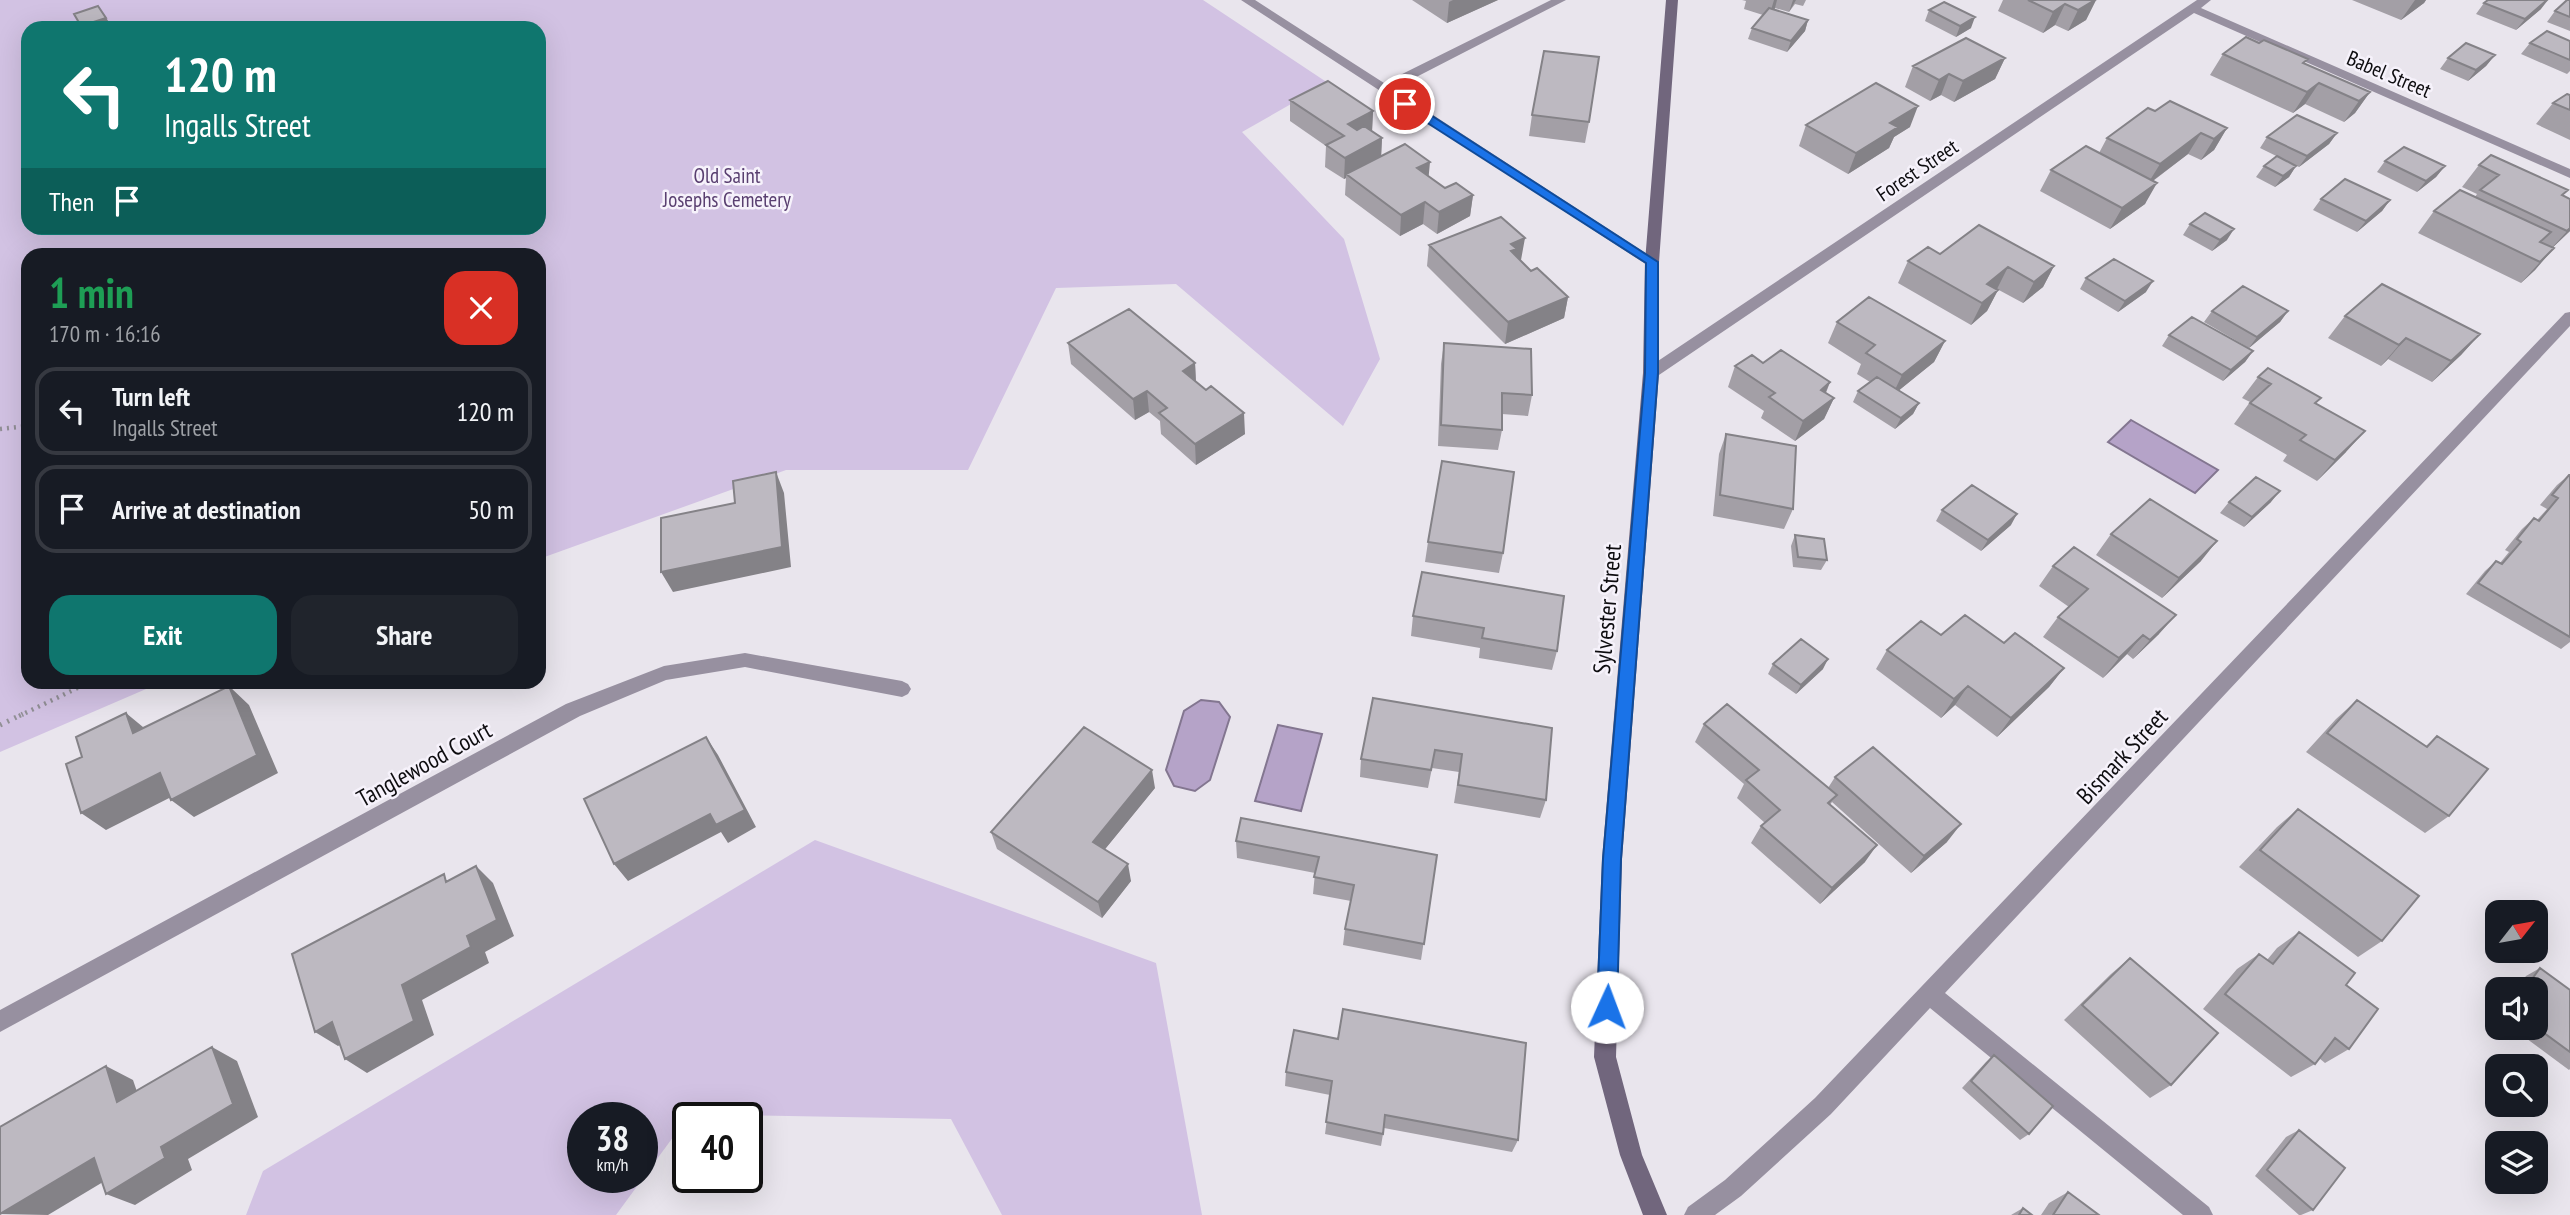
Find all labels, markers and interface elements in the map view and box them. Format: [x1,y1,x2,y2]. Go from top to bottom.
text: 120 m [164,42,277,106]
street label: Babel Street [2343,44,2435,104]
icon: left [49,49,140,140]
pin [1375,74,1435,134]
icon: arrive [1386,85,1424,123]
text: Ingalls Street [164,104,311,146]
street label: Forest Street [1871,133,1963,207]
park label: Old Saint Josephs Cemetery [662,162,791,213]
icon: arrive [108,182,146,220]
text: Then [49,185,94,218]
text: 1 min [49,265,134,320]
button: close [444,271,518,345]
text: 170 m · 16:16 [49,319,161,348]
text: Turn left [112,380,190,413]
icon: left [53,392,91,430]
text: 120 m [456,395,514,428]
text: Ingalls Street [112,413,218,442]
icon: arrive [53,490,91,528]
text: Arrive at destination [112,493,301,526]
text: 50 m [468,493,514,526]
street label: Sylvester Street [1586,543,1628,675]
button: Exit [49,595,277,675]
button: Share [291,595,518,675]
street label: Bismark Street [2070,701,2175,810]
street label: Tanglewood Court [351,714,497,814]
north arrow [2485,900,2548,962]
map controls [2485,900,2548,1194]
position arrow [1570,970,1644,1044]
button: sound [2485,977,2548,1040]
button: search [2485,1054,2548,1117]
speed limit sign: 40 [672,1102,763,1193]
text: 38 [596,1115,629,1161]
button: layers [2485,1131,2548,1194]
text: km/h [597,1153,628,1176]

